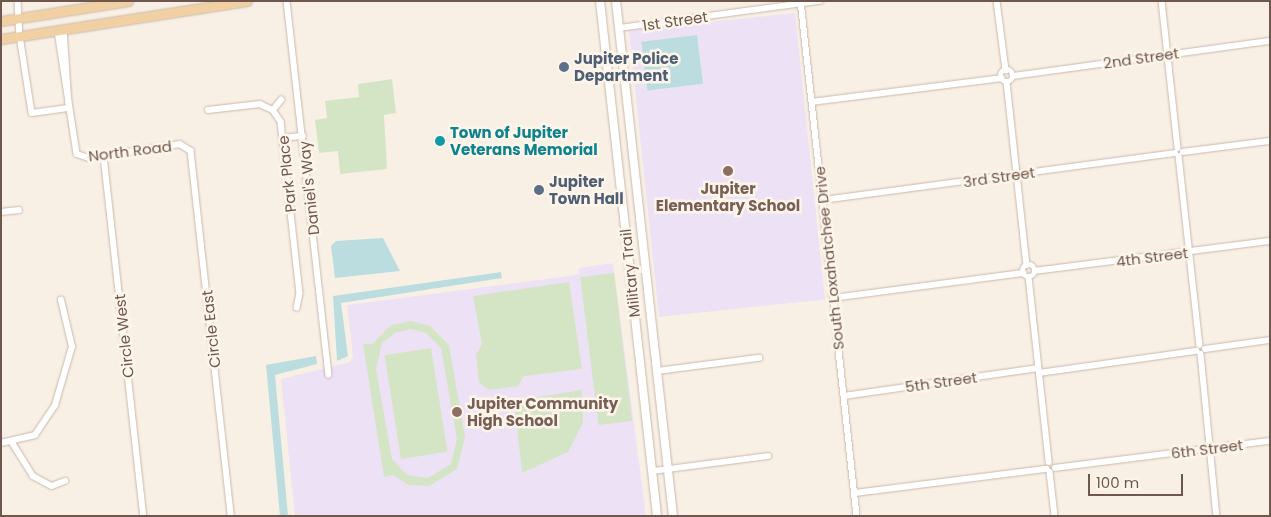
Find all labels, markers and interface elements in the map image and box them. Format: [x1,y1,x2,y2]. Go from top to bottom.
street label: 1st Street [641,7,709,35]
street label: 2nd Street [1102,44,1180,72]
place label: Jupiter Police Department [574,49,678,84]
marker: Jupiter Police Department [558,61,570,73]
place label: Town of Jupiter Veterans Memorial [450,123,598,158]
street label: Park Place [274,135,300,213]
marker: Town of Jupiter Veterans Memorial [434,135,446,147]
street label: North Road [87,137,173,165]
street label: Daniel's Way [295,140,323,236]
street label: 3rd Street [962,163,1036,191]
marker: Jupiter Elementary School [722,165,734,177]
street label: South Loxahatchee Drive [810,165,848,351]
place label: Jupiter Town Hall [549,172,624,207]
place label: Jupiter Elementary School [656,179,800,214]
marker: Jupiter Town Hall [533,184,545,196]
street label: Military Trail [616,228,644,318]
street label: 4th Street [1115,244,1189,270]
street label: Circle East [198,289,224,369]
street label: Circle West [111,293,137,379]
street label: 5th Street [904,368,978,396]
place label: Jupiter Community High School [467,394,618,429]
marker: Jupiter Community High School [451,406,463,418]
street label: 6th Street [1170,436,1244,462]
scale bar [1091,464,1186,496]
text: 100 m [1096,472,1139,493]

